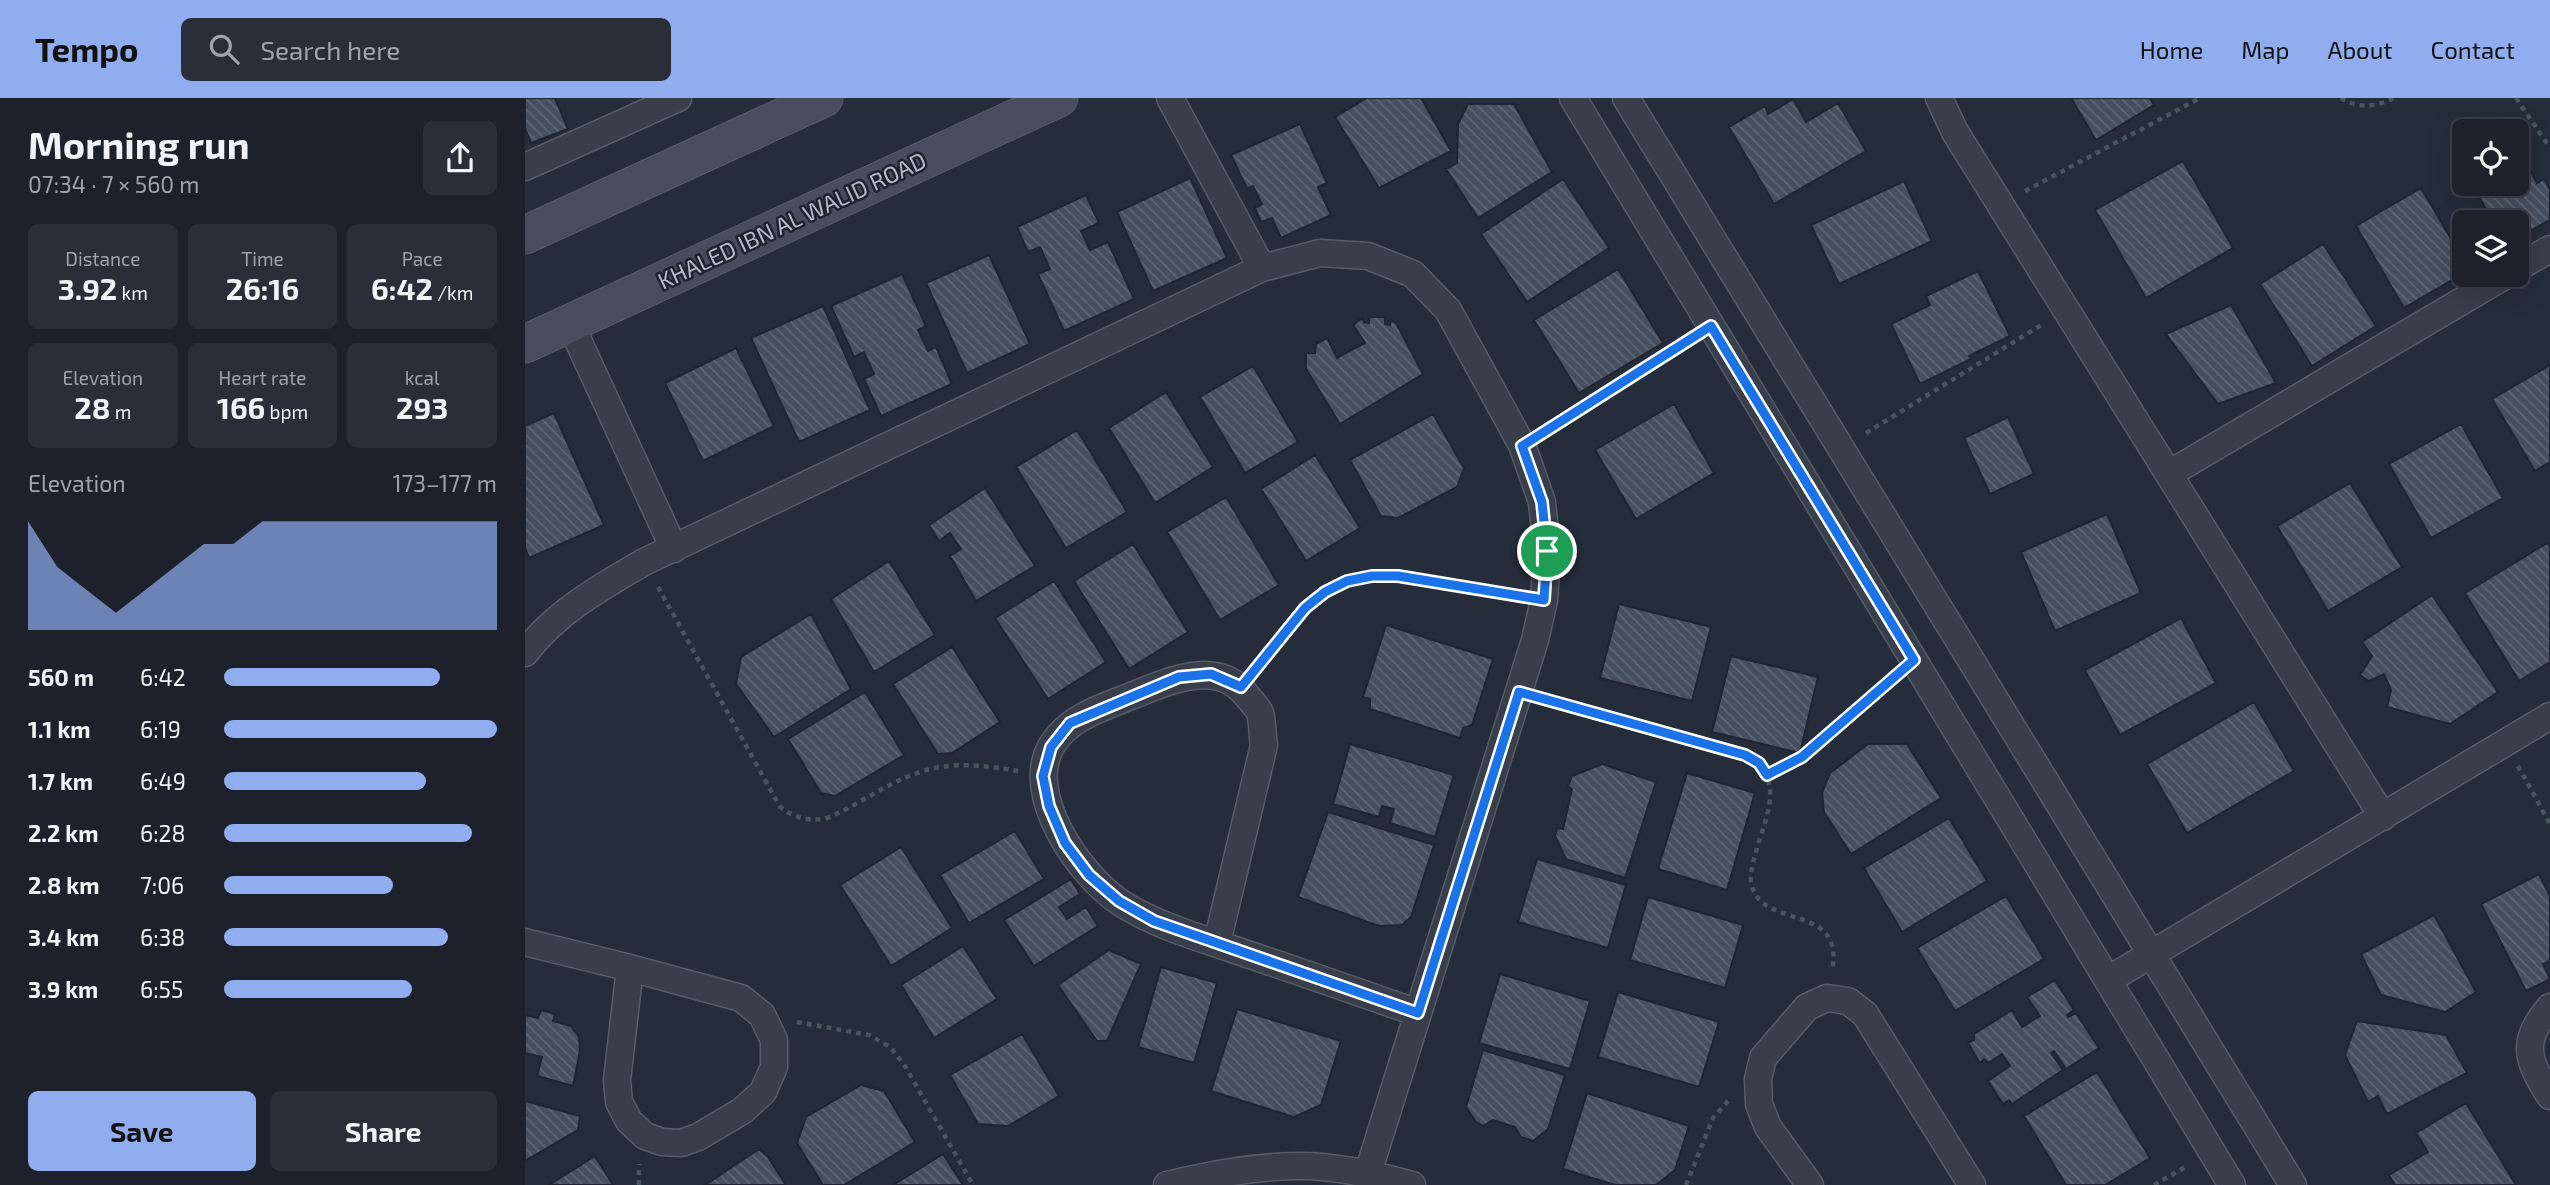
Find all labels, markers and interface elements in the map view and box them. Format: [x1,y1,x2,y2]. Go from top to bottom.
search box [181,18,671,81]
text: Tempo [35,29,139,69]
icon: search [205,30,243,68]
text: Search here [261,34,400,65]
text: Home [2140,35,2203,64]
text: Map [2241,35,2289,64]
text: About [2327,35,2393,64]
text: Contact [2431,35,2515,64]
map controls [2452,119,2529,287]
button: locate [2452,119,2529,196]
text: Morning run [28,121,249,167]
button: share [423,121,497,195]
street label: KHALED IBN AL WALID ROAD [653,146,930,295]
text: 07:34 · 7 × 560 m [28,170,200,198]
button: layers [2452,210,2529,287]
text: Distance [65,247,140,270]
text: Time [241,247,284,270]
text: Pace [402,247,443,270]
text: 3.92 [58,270,117,306]
text: 26:16 [226,270,299,306]
text: 6:42 [371,270,433,306]
text: km [117,281,148,304]
text: /km [433,281,473,304]
text: Elevation [63,366,143,389]
text: Heart rate [219,366,306,389]
text: kcal [405,366,440,389]
text: 28 [74,389,110,425]
text: 166 [217,389,265,425]
text: 293 [396,389,448,425]
text: m [110,400,131,423]
text: bpm [265,400,308,423]
text: Elevation [28,469,126,497]
text: 173–177 m [392,469,497,497]
pin [1517,521,1577,581]
icon: arrive [1528,532,1566,570]
text: 560 m [28,663,94,691]
text: 6:42 [140,663,186,691]
text: 1.1 km [28,715,91,743]
text: 6:19 [140,715,181,743]
text: 1.7 km [28,767,93,795]
text: 6:49 [140,767,186,795]
text: 2.2 km [28,819,98,847]
text: 6:28 [140,819,185,847]
text: 2.8 km [28,871,99,899]
text: 7:06 [140,871,184,899]
text: 3.4 km [28,923,99,951]
text: 6:38 [140,923,185,951]
text: 3.9 km [28,975,98,1003]
text: 6:55 [140,975,183,1003]
button: Save [28,1091,256,1171]
button: Share [270,1091,497,1171]

